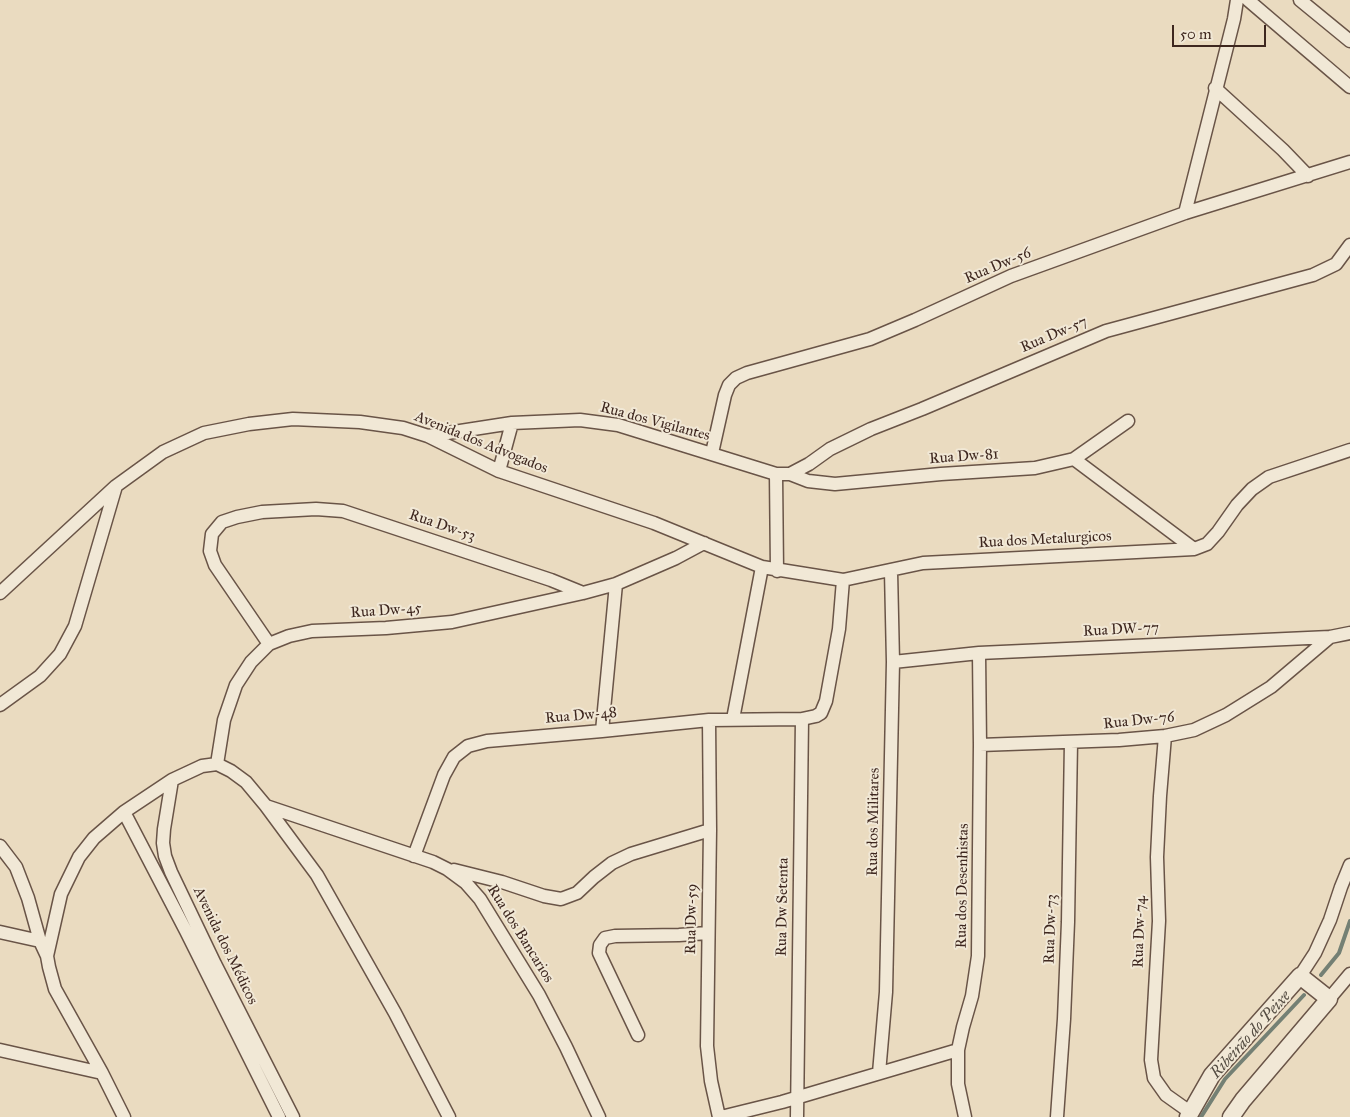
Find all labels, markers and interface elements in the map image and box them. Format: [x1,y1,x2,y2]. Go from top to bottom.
scale bar [1175,15,1269,47]
text: 50 m [1180,25,1212,43]
street label: Rua Dw-56 [962,244,1034,288]
street label: Rua Dw-57 [1018,313,1090,357]
street label: Rua dos Vigilantes [598,399,712,445]
street label: Avenida dos Advogados [412,408,550,478]
street label: Rua Dw-81 [929,446,999,468]
street label: Rua Dw-53 [407,506,477,546]
street label: Rua dos Metalurgicos [978,528,1112,552]
street label: Rua Dw-45 [350,600,422,622]
street label: Rua DW-77 [1083,619,1159,641]
street label: Rua Dw-48 [544,704,618,728]
street label: Rua Dw-76 [1103,708,1175,734]
street label: Rua dos Militares [864,768,884,876]
street label: Rua dos Desenhistas [953,823,973,949]
street label: Rua Dw Setenta [773,857,793,957]
street label: Rua dos Bancarios [483,882,557,986]
street label: Rua Dw-59 [682,883,702,955]
street label: Avenida dos Médicos [189,884,261,1008]
street label: Rua Dw-73 [1041,894,1061,964]
street label: Rua Dw-74 [1130,896,1150,968]
water label: Ribeirão do Peixe [1207,987,1295,1083]

